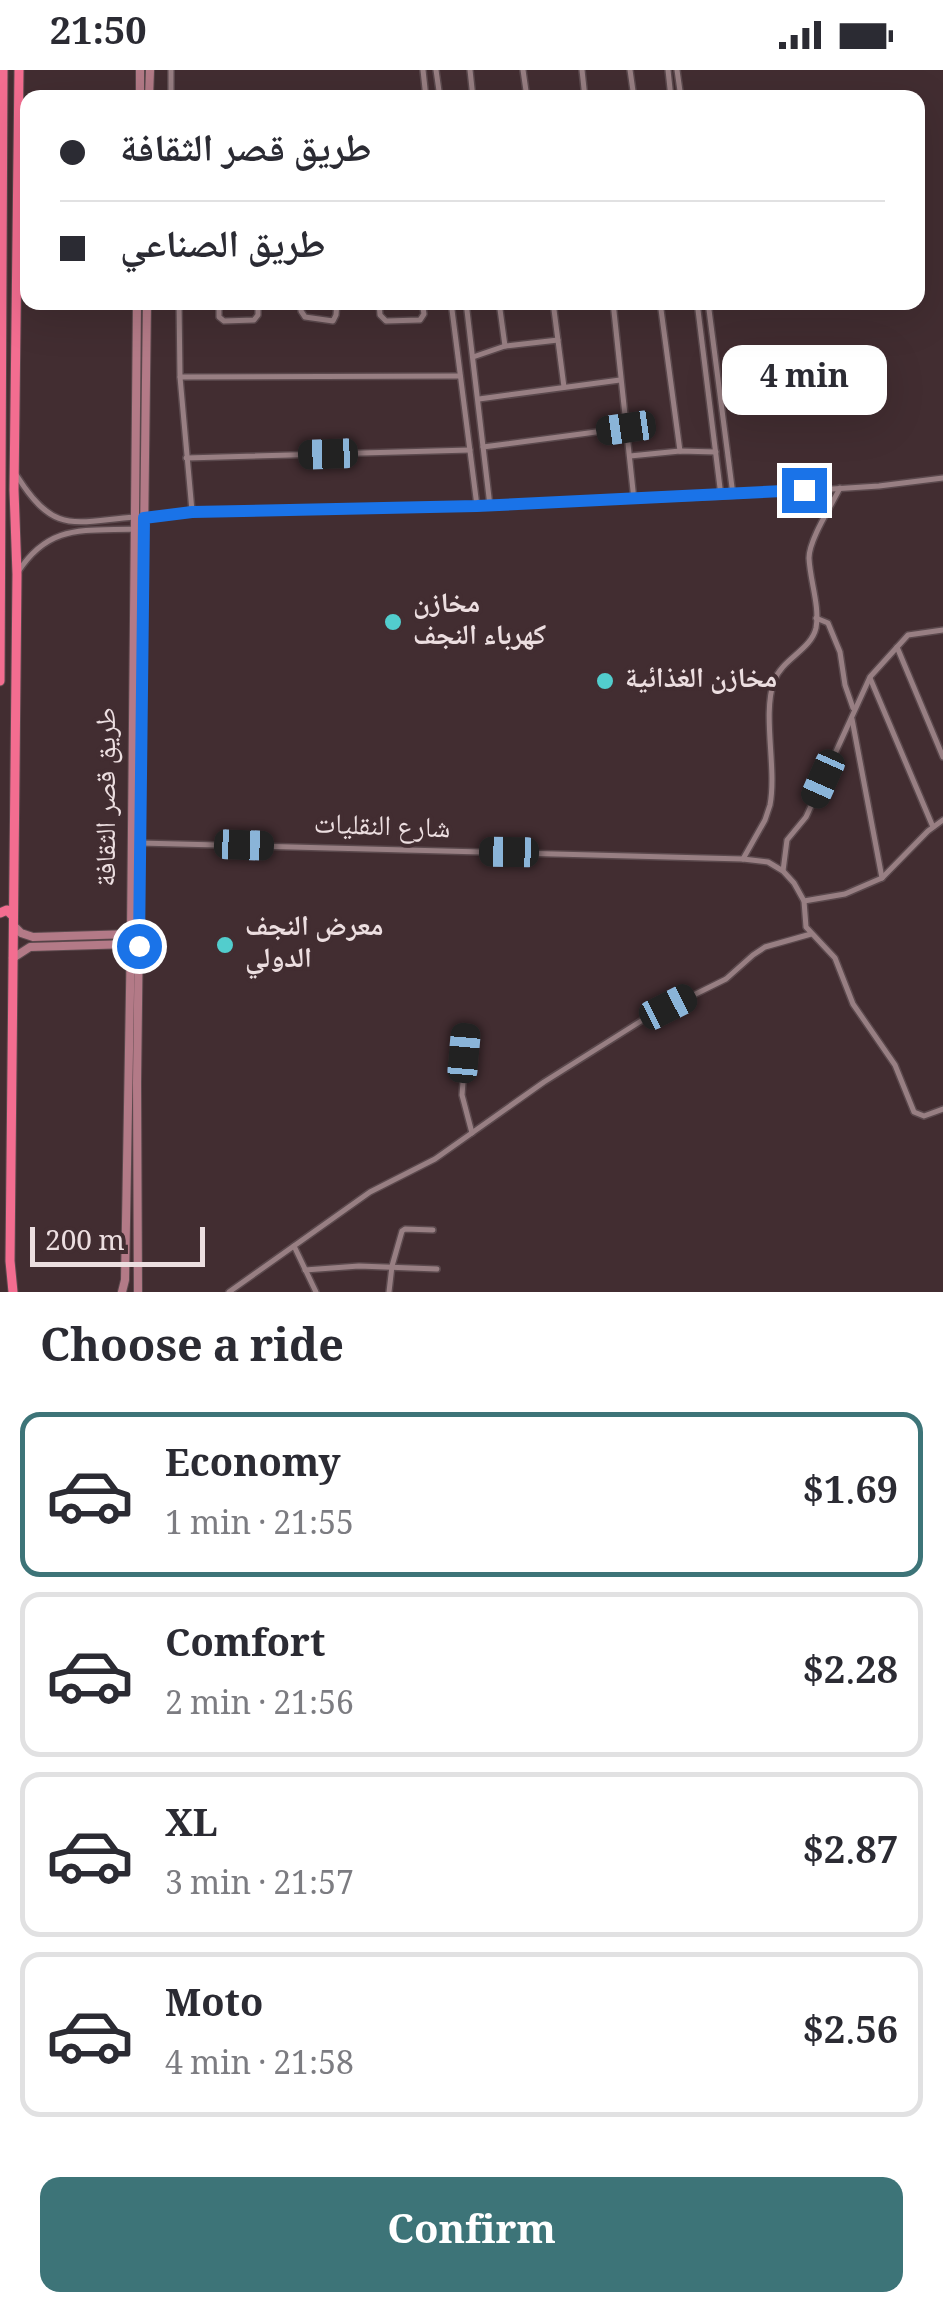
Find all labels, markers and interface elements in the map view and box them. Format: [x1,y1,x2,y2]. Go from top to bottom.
text: 21:50 [50,3,147,68]
text: طريق قصر الثقافة [120,120,372,185]
text: طريق الصناعي [120,216,326,281]
callout: 4 min [722,345,886,415]
text: 4 min [760,353,849,407]
car [594,409,658,447]
car [297,438,359,470]
route end [782,468,827,513]
place label: مخازن كهرباء النجف [413,582,546,662]
marker: مخازن كهرباء النجف [382,611,404,633]
place label: مخازن الغذائية [625,657,777,705]
marker: مخازن الغذائية [594,670,616,692]
street label: طريق قصر الثقافة [85,707,133,887]
car [797,745,849,813]
street label: شارع النقليات [313,803,451,855]
car [213,829,275,861]
car [479,836,539,868]
place label: معرض النجف الدولي [245,905,384,985]
route start [117,924,162,969]
marker: معرض النجف الدولي [214,934,236,956]
car [634,980,702,1034]
car [446,1022,482,1084]
text: 200 m [45,1220,125,1268]
scale bar [30,1222,205,1266]
text: Choose a ride [40,1313,344,1390]
text: Economy [165,1435,341,1500]
icon: car [45,1450,135,1540]
text: $1.69 [803,1462,898,1527]
text: 1 min · 21:55 [165,1500,354,1554]
text: Comfort [165,1615,325,1680]
icon: car [45,1630,135,1720]
text: $2.28 [803,1642,898,1707]
text: 2 min · 21:56 [165,1680,354,1734]
text: XL [165,1795,218,1860]
icon: car [45,1810,135,1900]
text: $2.87 [803,1822,898,1887]
text: 3 min · 21:57 [165,1860,354,1914]
text: Moto [165,1975,263,2040]
icon: car [45,1990,135,2080]
text: $2.56 [803,2002,898,2067]
text: 4 min · 21:58 [165,2040,354,2094]
button: Confirm [40,2177,903,2292]

